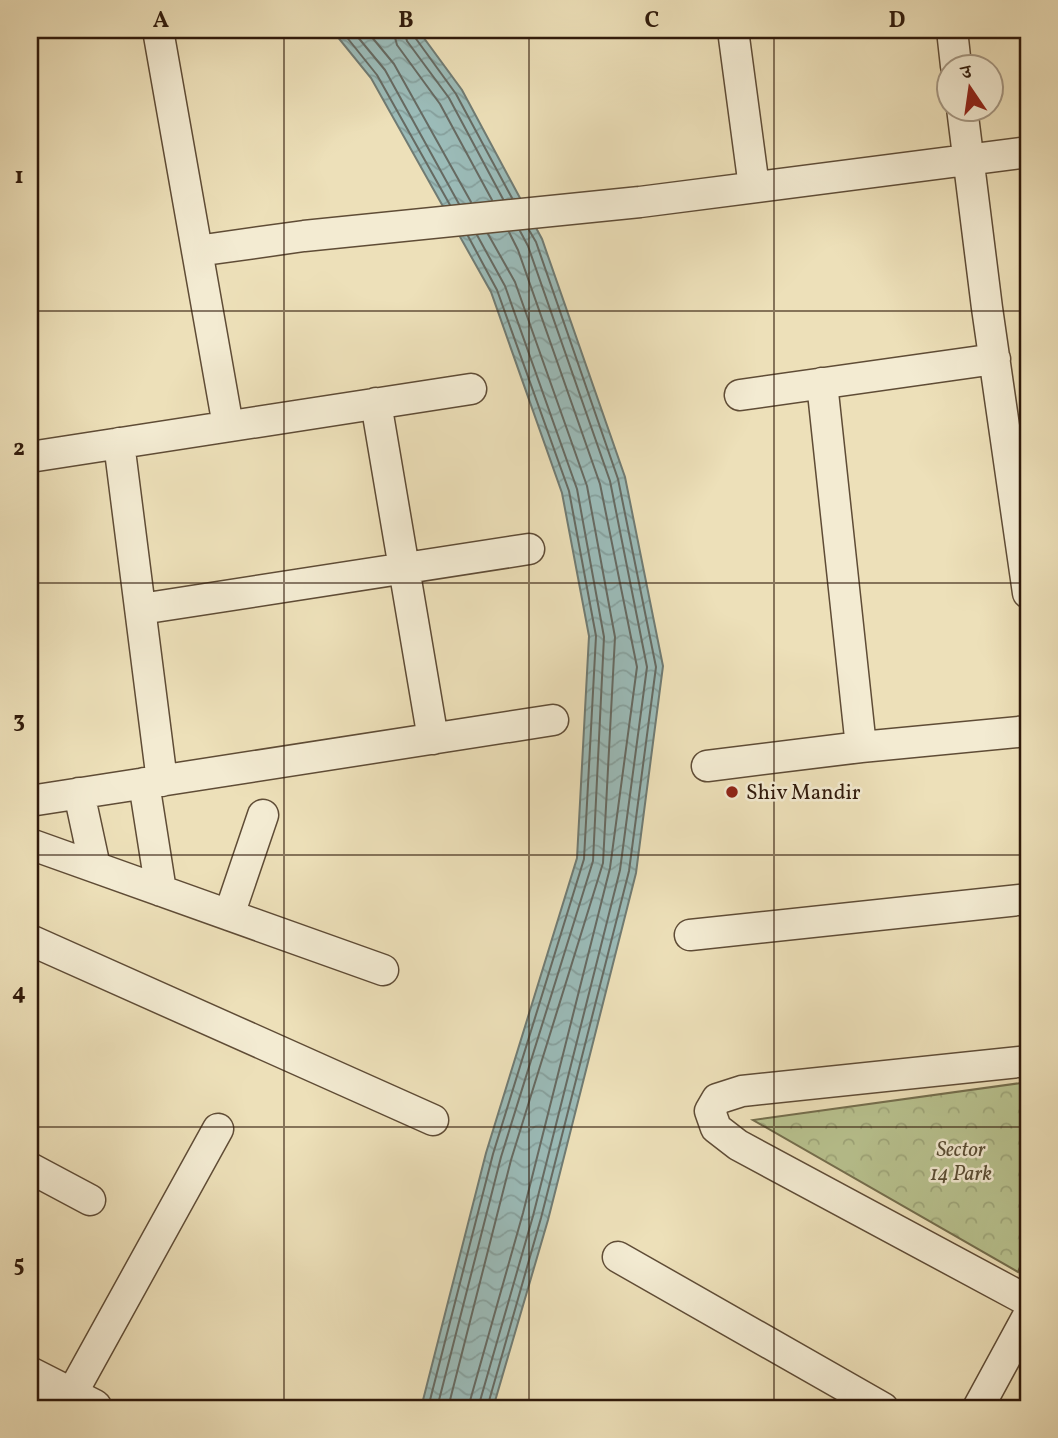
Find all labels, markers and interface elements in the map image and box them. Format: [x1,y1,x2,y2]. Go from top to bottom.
text: A [153,5,169,37]
text: B [398,5,414,37]
text: C [645,5,659,37]
text: D [889,5,906,37]
north arrow [936,52,1006,122]
text: उ [957,59,976,88]
text: 1 [14,161,24,193]
text: 2 [13,433,25,465]
text: 3 [13,705,25,737]
place label: Shiv Mandir [746,779,861,808]
marker: Shiv Mandir [724,784,740,800]
text: 4 [12,977,26,1009]
park label: Sector 14 Park [930,1136,992,1189]
text: 5 [13,1249,25,1281]

